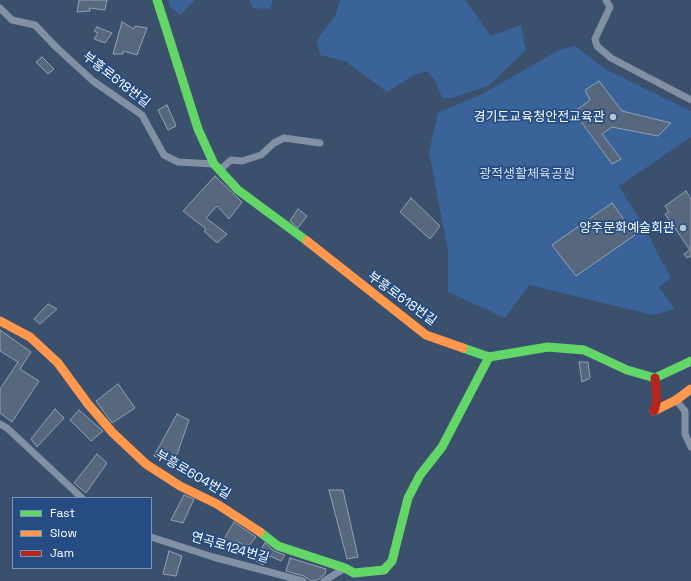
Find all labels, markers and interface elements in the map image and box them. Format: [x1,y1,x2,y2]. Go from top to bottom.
street label: 부흥로618번길 [79,49,153,111]
place label: 경기도교육청안전교육관 [473,109,605,125]
marker: 경기도교육청안전교육관 [608,112,618,122]
park label: 광적생활체육공원 [479,166,575,182]
place label: 양주문화예술회관 [579,220,675,236]
marker: 양주문화예술회관 [678,223,688,233]
street label: 부흥로618번길 [365,269,439,329]
street label: 부흥로604번길 [153,447,233,503]
legend [12,497,152,569]
text: Fast [50,505,75,521]
text: Slow [50,525,77,541]
street label: 연곡로124번길 [189,529,271,567]
text: Jam [50,545,74,561]

